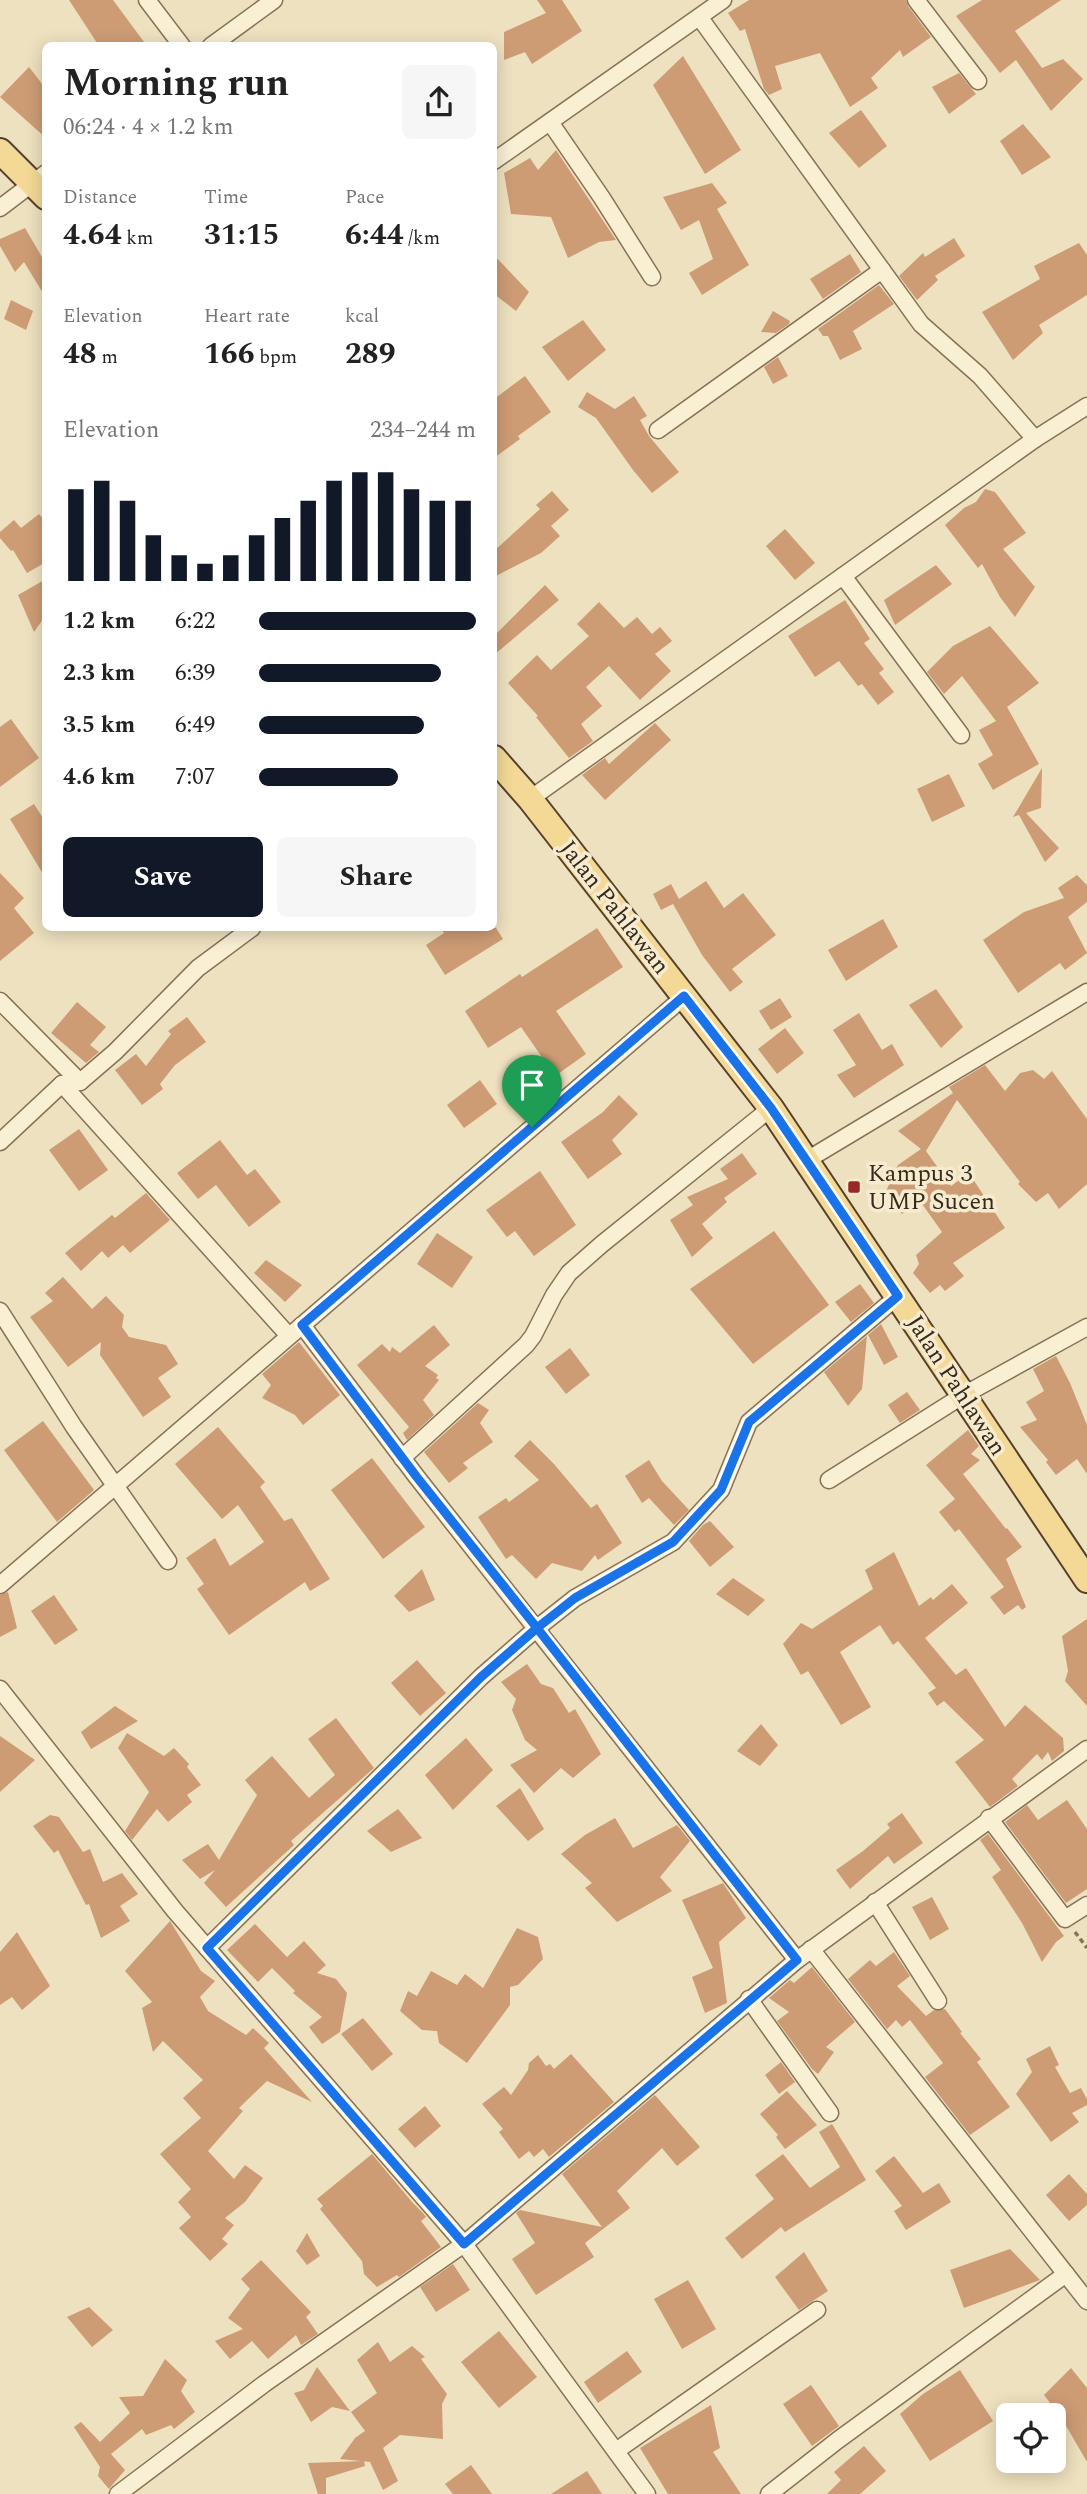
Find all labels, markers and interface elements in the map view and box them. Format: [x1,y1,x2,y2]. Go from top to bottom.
text: Morning run [63,55,289,113]
button: share [402,65,476,139]
text: 06:24 · 4 × 1.2 km [63,110,234,145]
text: Distance [63,183,137,212]
text: Time [204,183,248,212]
text: Pace [345,183,384,212]
text: 4.64 [63,212,122,258]
text: 31:15 [204,212,279,258]
text: 6:44 [345,212,404,258]
text: km [122,224,153,253]
text: /km [404,224,440,253]
text: Elevation [63,302,143,331]
text: Heart rate [204,302,290,331]
text: kcal [345,302,379,331]
text: 48 [63,331,97,377]
text: 166 [204,331,255,377]
text: 289 [345,331,396,377]
text: m [97,343,118,372]
text: bpm [255,343,297,372]
text: Elevation [63,413,159,448]
text: 234–244 m [370,413,476,448]
text: 1.2 km [63,604,135,639]
text: 6:22 [175,604,215,639]
text: 2.3 km [63,656,135,691]
text: 6:39 [175,656,215,691]
text: 3.5 km [63,708,135,743]
text: 6:49 [175,708,215,743]
text: 4.6 km [63,760,135,795]
text: 7:07 [175,760,215,795]
street label: Jalan Pahlawan [550,833,678,983]
button: Save [63,837,263,917]
button: Share [277,837,476,917]
pin [502,1055,562,1127]
icon: arrive [513,1066,551,1104]
place label: Kampus 3 UMP Sucen [868,1156,995,1220]
marker: Kampus 3 UMP Sucen [846,1179,862,1195]
street label: Jalan Pahlawan [897,1308,1015,1463]
map controls [996,2403,1066,2473]
button: locate [996,2403,1066,2473]

